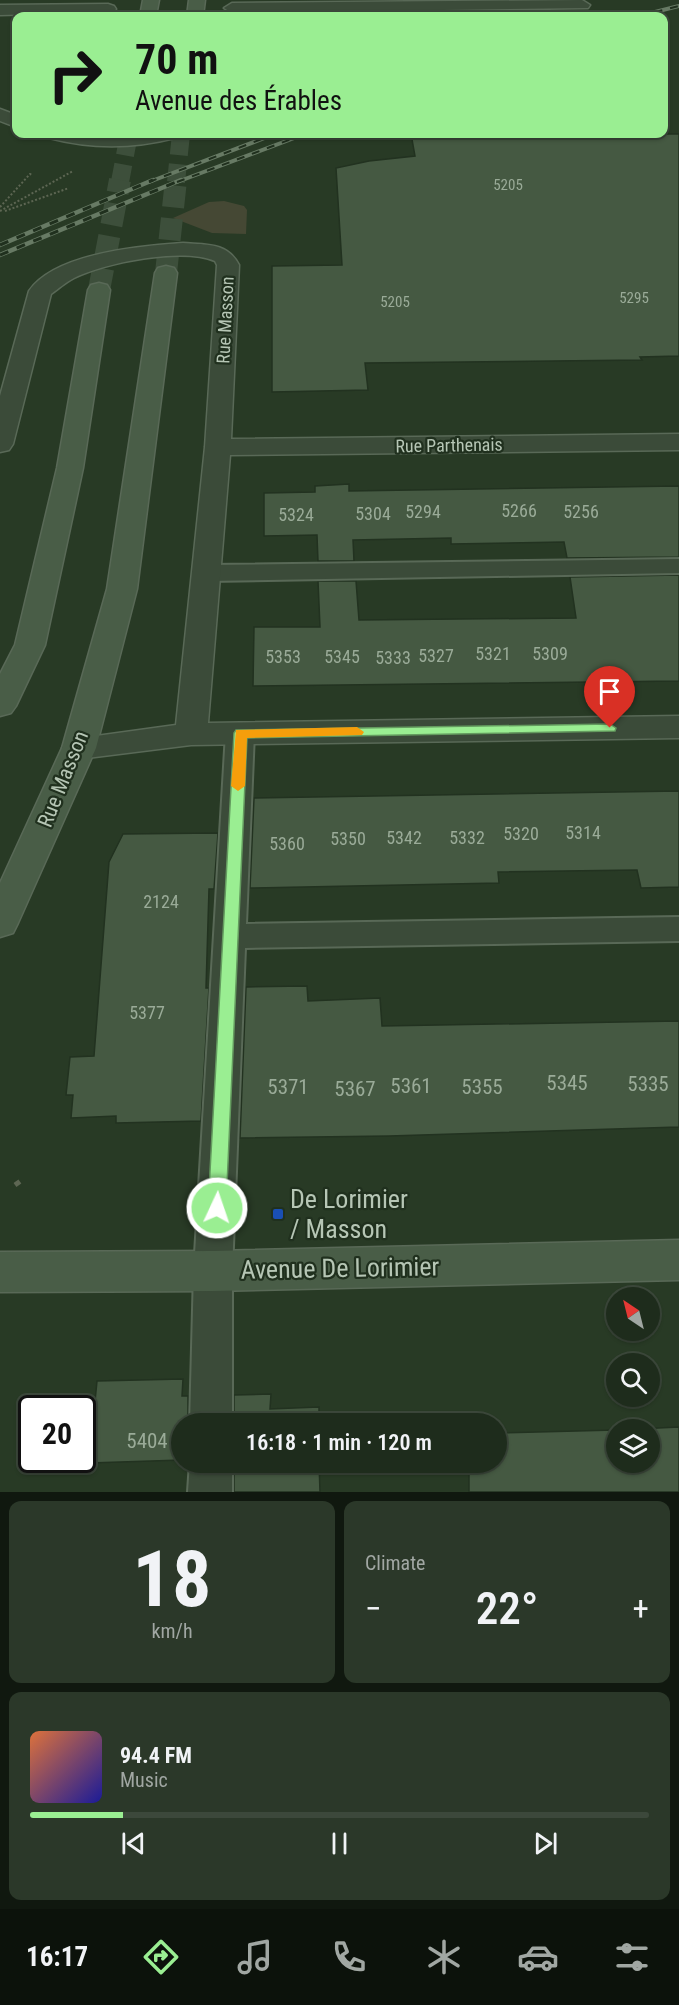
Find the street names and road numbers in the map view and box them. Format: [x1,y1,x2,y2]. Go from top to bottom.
street label: Rue Masson [212,276,238,364]
street label: Rue Parthenais [395,434,503,456]
street label: Rue Masson [33,727,93,831]
street label: Avenue De Lorimier [240,1251,440,1285]

